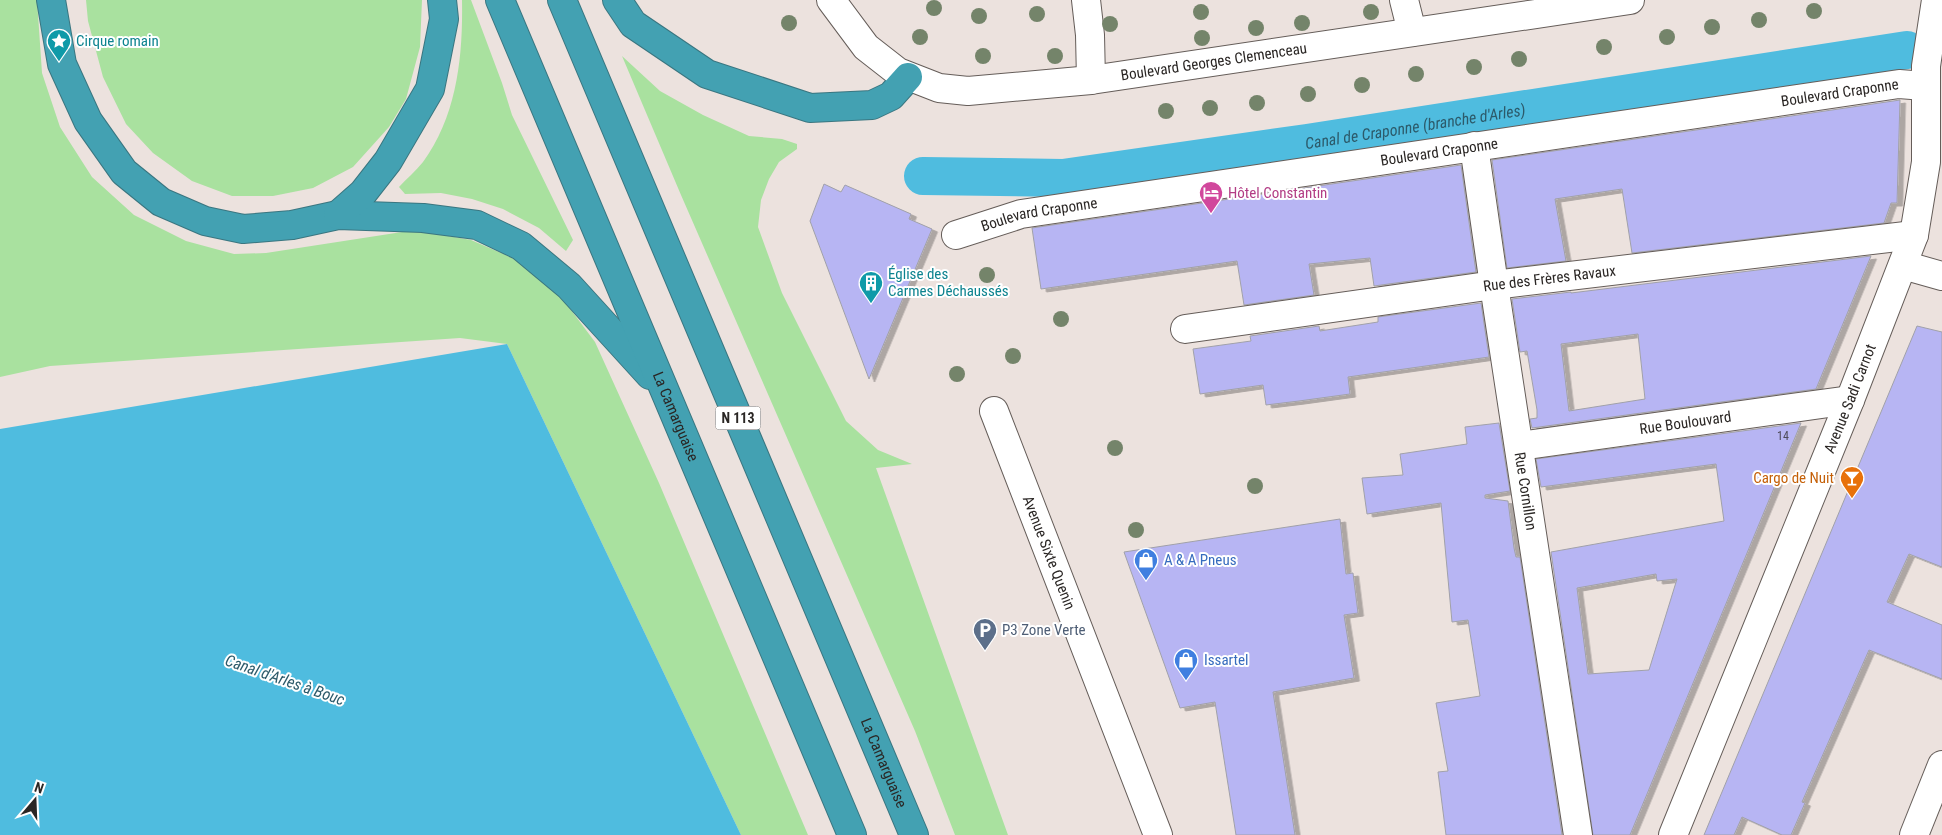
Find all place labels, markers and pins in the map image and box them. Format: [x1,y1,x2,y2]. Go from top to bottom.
place icon: Cirque romain [46,28,72,62]
place label: Cirque romain [76,32,159,50]
hotel icon: Hôtel Constantin [1198,180,1224,214]
place label: Hôtel Constantin [1228,184,1327,202]
place label: Église des Carmes Déchaussés [888,265,1009,300]
building icon: Église des Carmes Déchaussés [858,270,884,304]
bar icon: Cargo de Nuit [1839,465,1865,499]
place label: Cargo de Nuit [1753,469,1834,487]
shop icon: A & A Pneus [1133,547,1159,581]
place label: A & A Pneus [1164,551,1237,569]
parking icon: P3 Zone Verte [972,617,998,651]
place label: P3 Zone Verte [1002,621,1086,639]
shop icon: Issartel [1173,647,1199,681]
place label: Issartel [1204,651,1248,669]

